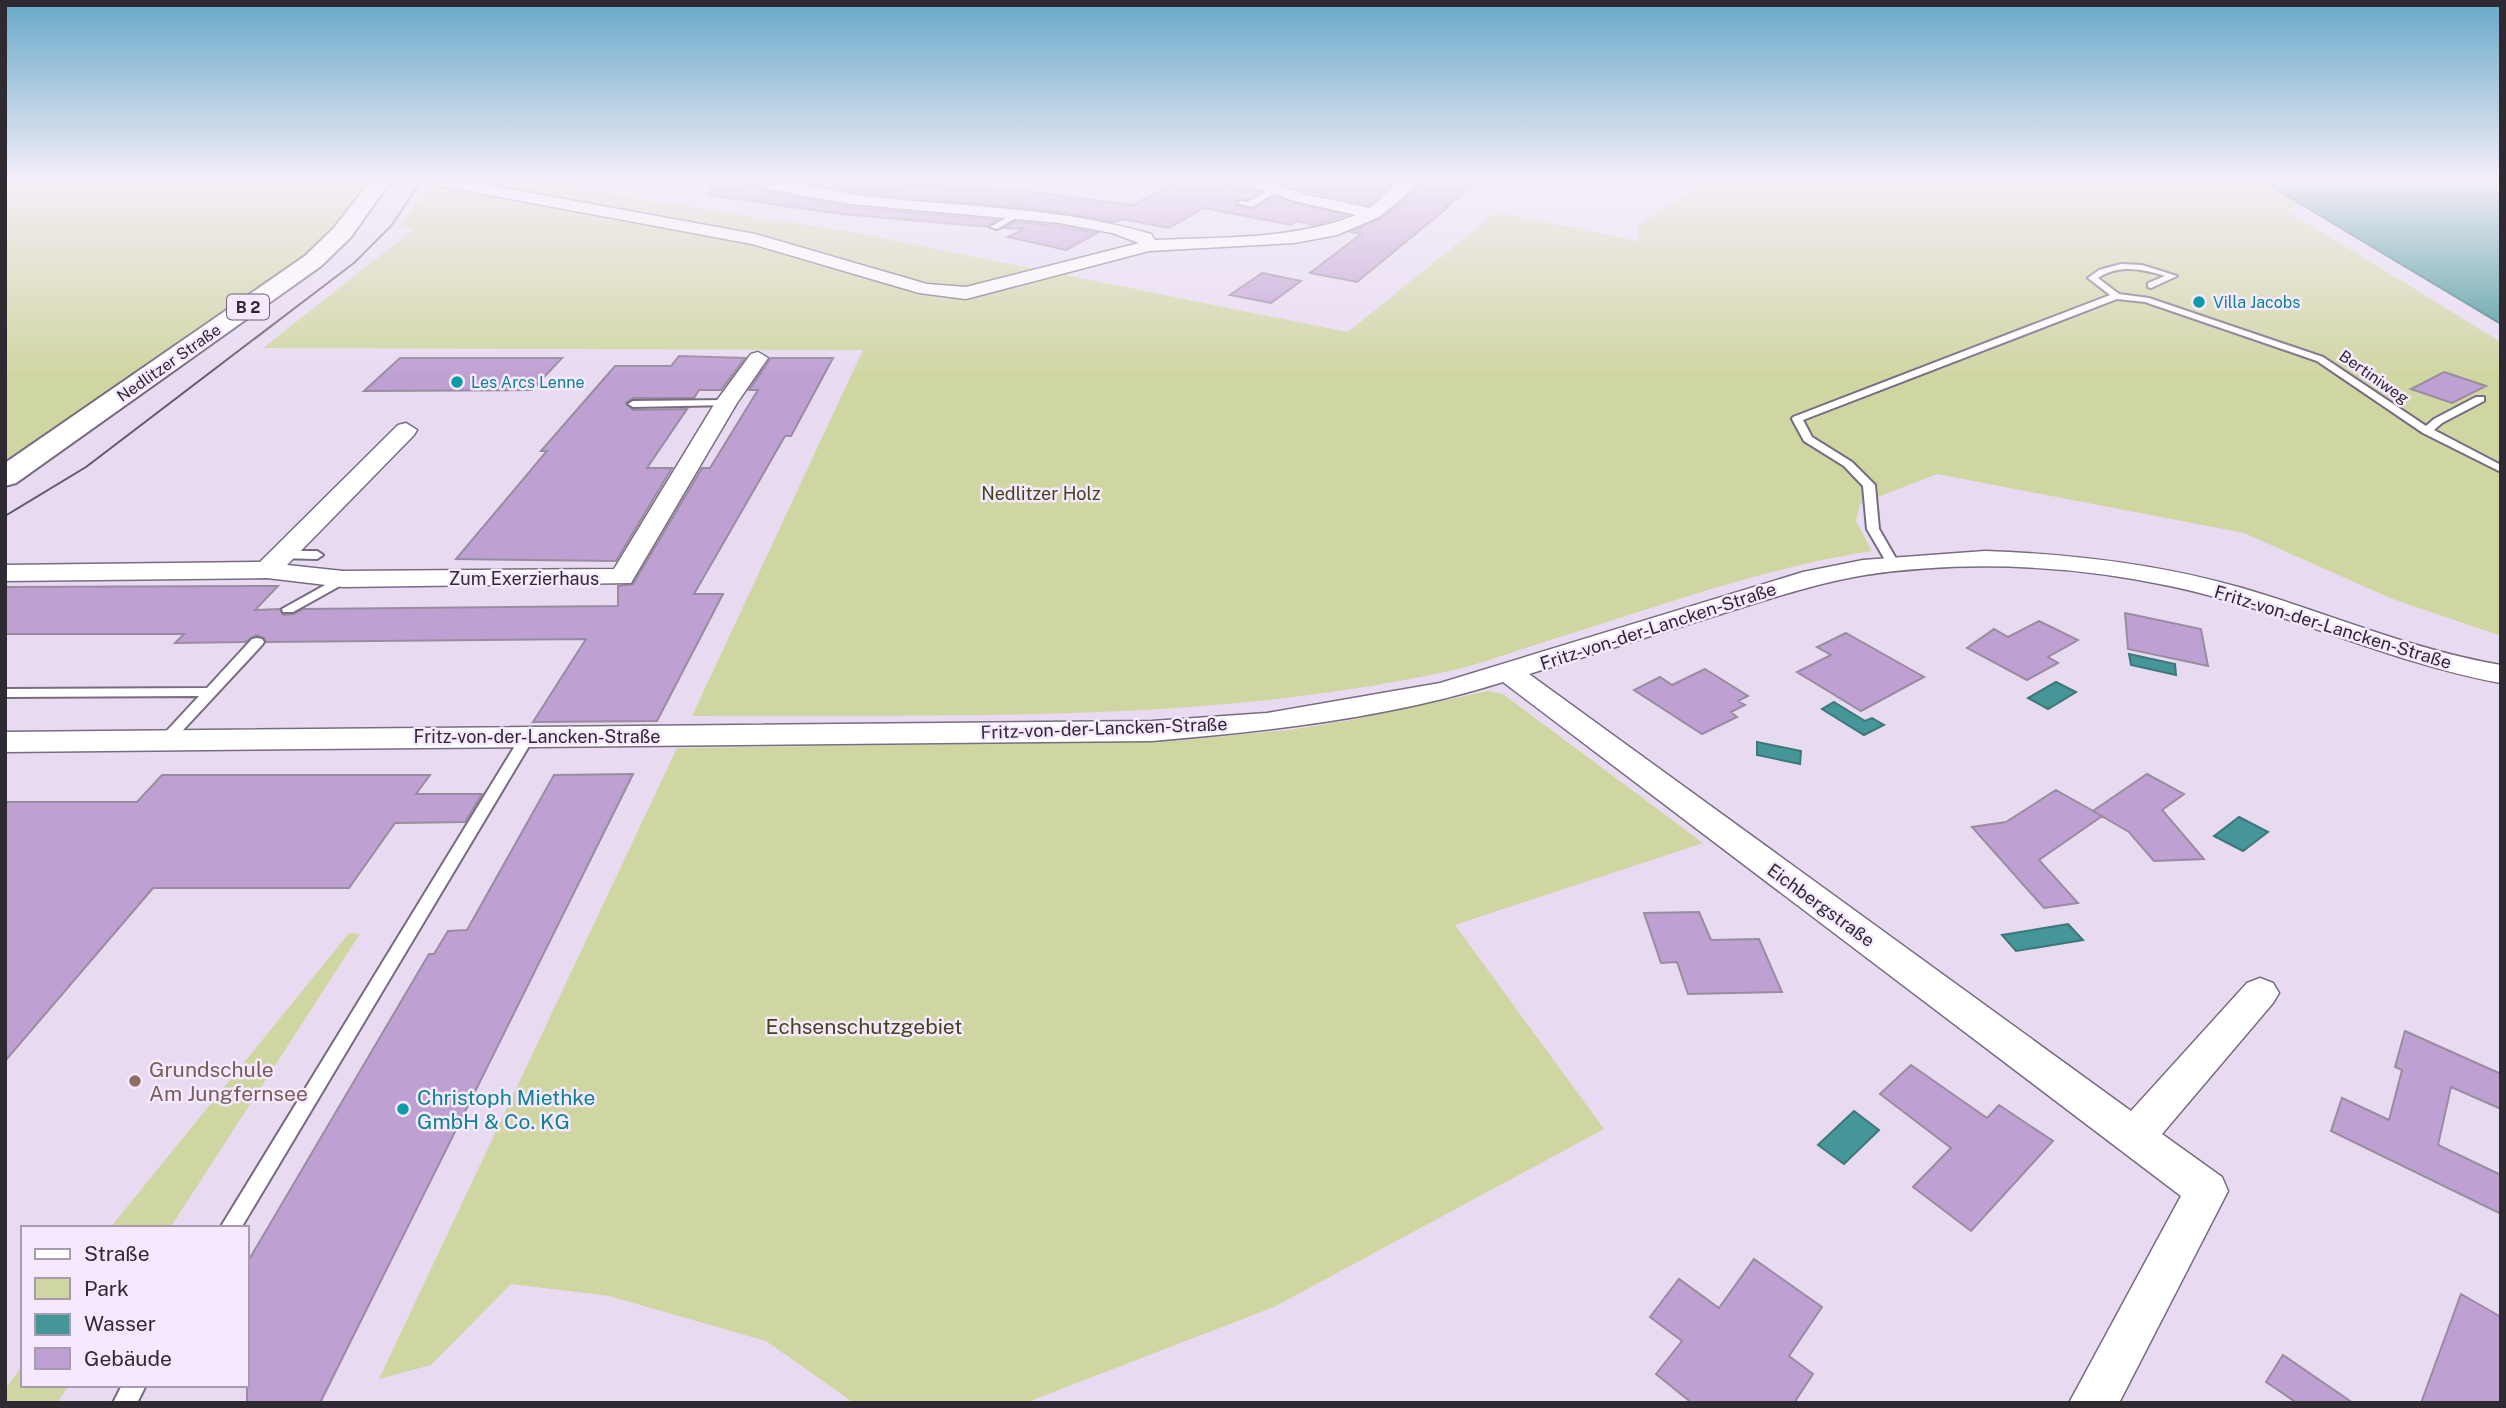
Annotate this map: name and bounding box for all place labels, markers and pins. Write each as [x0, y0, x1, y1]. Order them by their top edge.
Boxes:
place label: Villa Jacobs [2213, 293, 2300, 312]
marker: Villa Jacobs [2191, 294, 2207, 310]
place label: Les Arcs Lenne [471, 373, 584, 392]
marker: Les Arcs Lenne [449, 374, 465, 390]
place label: Grundschule Am Jungfernsee [149, 1057, 308, 1106]
marker: Grundschule Am Jungfernsee [127, 1073, 143, 1089]
place label: Christoph Miethke GmbH & Co. KG [417, 1085, 596, 1134]
marker: Christoph Miethke GmbH & Co. KG [395, 1101, 411, 1117]

